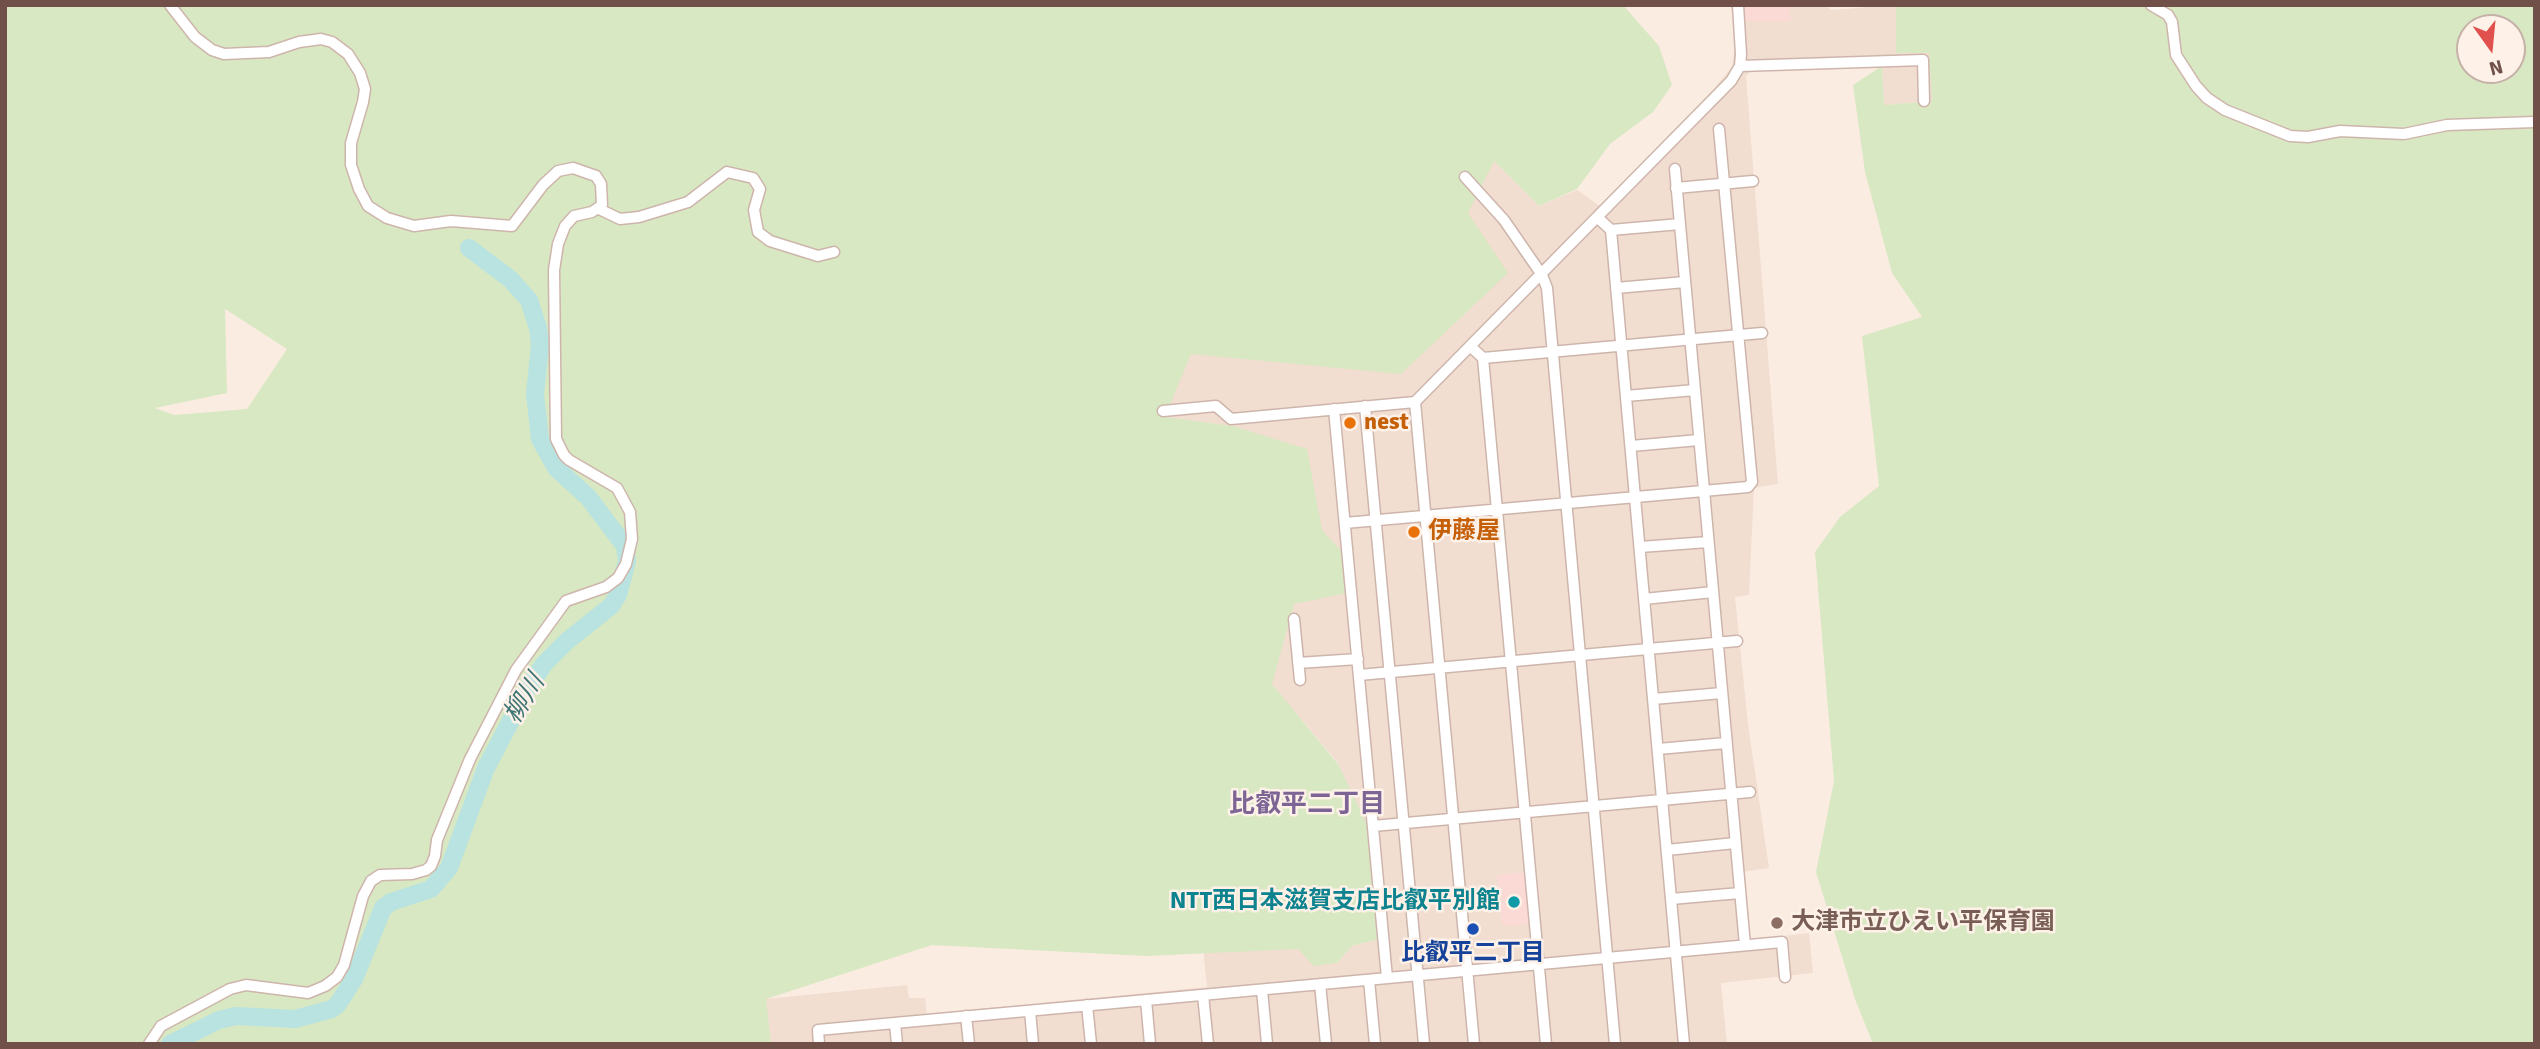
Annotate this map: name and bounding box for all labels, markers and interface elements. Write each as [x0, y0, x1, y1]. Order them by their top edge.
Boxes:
north arrow [2456, 14, 2526, 84]
text: N [2486, 54, 2505, 81]
place label: nest [1364, 409, 1409, 437]
marker: nest [1342, 415, 1358, 431]
place label: 伊藤屋 [1428, 518, 1500, 546]
marker: 伊藤屋 [1406, 524, 1422, 540]
water label: 柳川 [498, 669, 552, 729]
district label: 比叡平二丁目 [1229, 789, 1385, 821]
place label: NTT西日本滋賀支店比叡平別館 [1170, 888, 1500, 916]
marker: NTT西日本滋賀支店比叡平別館 [1506, 894, 1522, 910]
place label: 大津市立ひえい平保育園 [1791, 909, 2055, 937]
marker: 大津市立ひえい平保育園 [1769, 915, 1785, 931]
marker: 比叡平二丁目 [1465, 921, 1481, 937]
place label: 比叡平二丁目 [1401, 940, 1545, 968]

